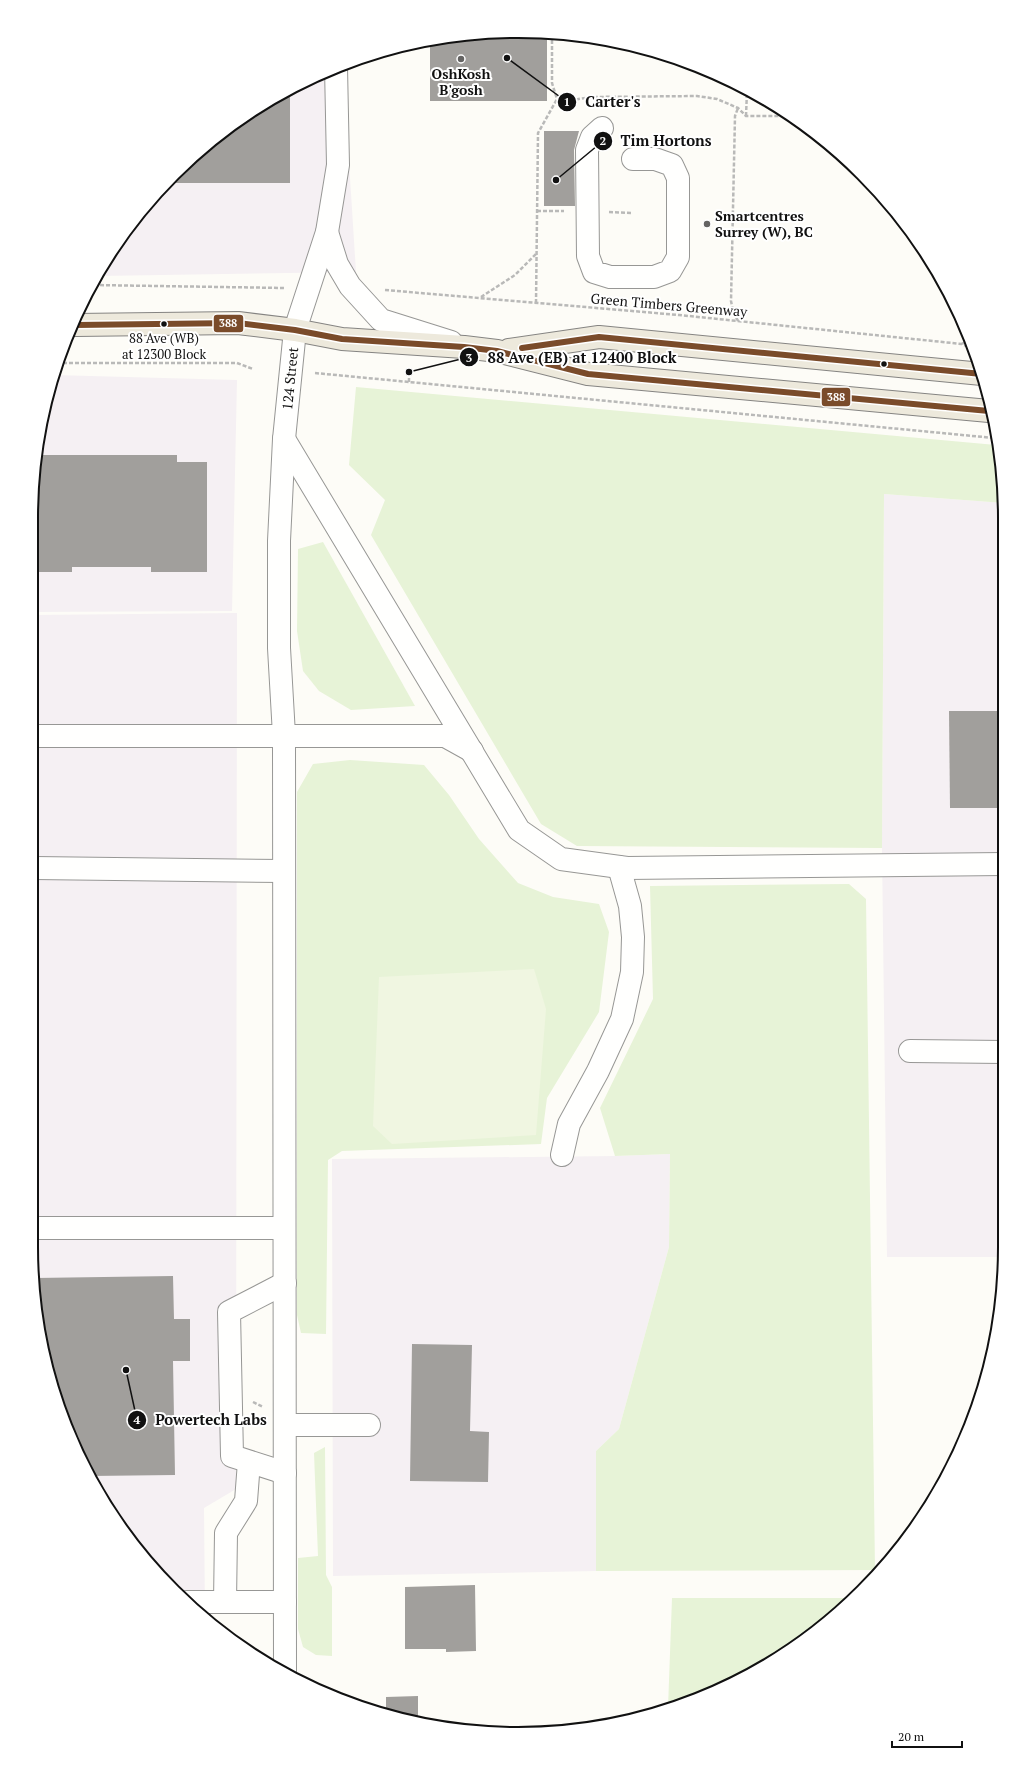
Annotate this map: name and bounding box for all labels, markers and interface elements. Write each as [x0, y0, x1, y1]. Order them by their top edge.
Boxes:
marker: OshKosh B'gosh [456, 54, 466, 64]
place label: OshKosh B'gosh [432, 64, 490, 99]
callout: Carter's [557, 88, 649, 115]
text: Carter's [585, 91, 641, 111]
text: 1 [564, 94, 570, 109]
callout: Tim Hortons [593, 127, 720, 154]
text: Tim Hortons [620, 130, 712, 150]
text: 2 [600, 133, 607, 148]
place label: Smartcentres Surrey (W), BC [715, 206, 813, 241]
marker: Smartcentres Surrey (W), BC [702, 219, 712, 229]
street label: Green Timbers Greenway [590, 288, 749, 321]
line badge: 388 [213, 314, 244, 333]
text: 388 [219, 316, 237, 330]
marker: 88 Ave (WB) at 12300 Block [159, 319, 169, 329]
place label: 88 Ave (WB) at 12300 Block [122, 329, 206, 363]
callout: 88 Ave (EB) at 12400 Block [459, 344, 685, 371]
street label: 124 Street [277, 345, 302, 411]
text: 88 Ave (EB) at 12400 Block [487, 347, 677, 367]
text: 3 [466, 350, 473, 365]
unlabelled marker [879, 359, 889, 369]
line badge: 388 [821, 387, 851, 407]
text: 388 [827, 390, 845, 404]
callout: Powertech Labs [127, 1406, 275, 1433]
text: Powertech Labs [155, 1409, 267, 1429]
text: 4 [134, 1412, 141, 1427]
scale bar [892, 1723, 962, 1749]
text: 20 m [898, 1729, 925, 1744]

